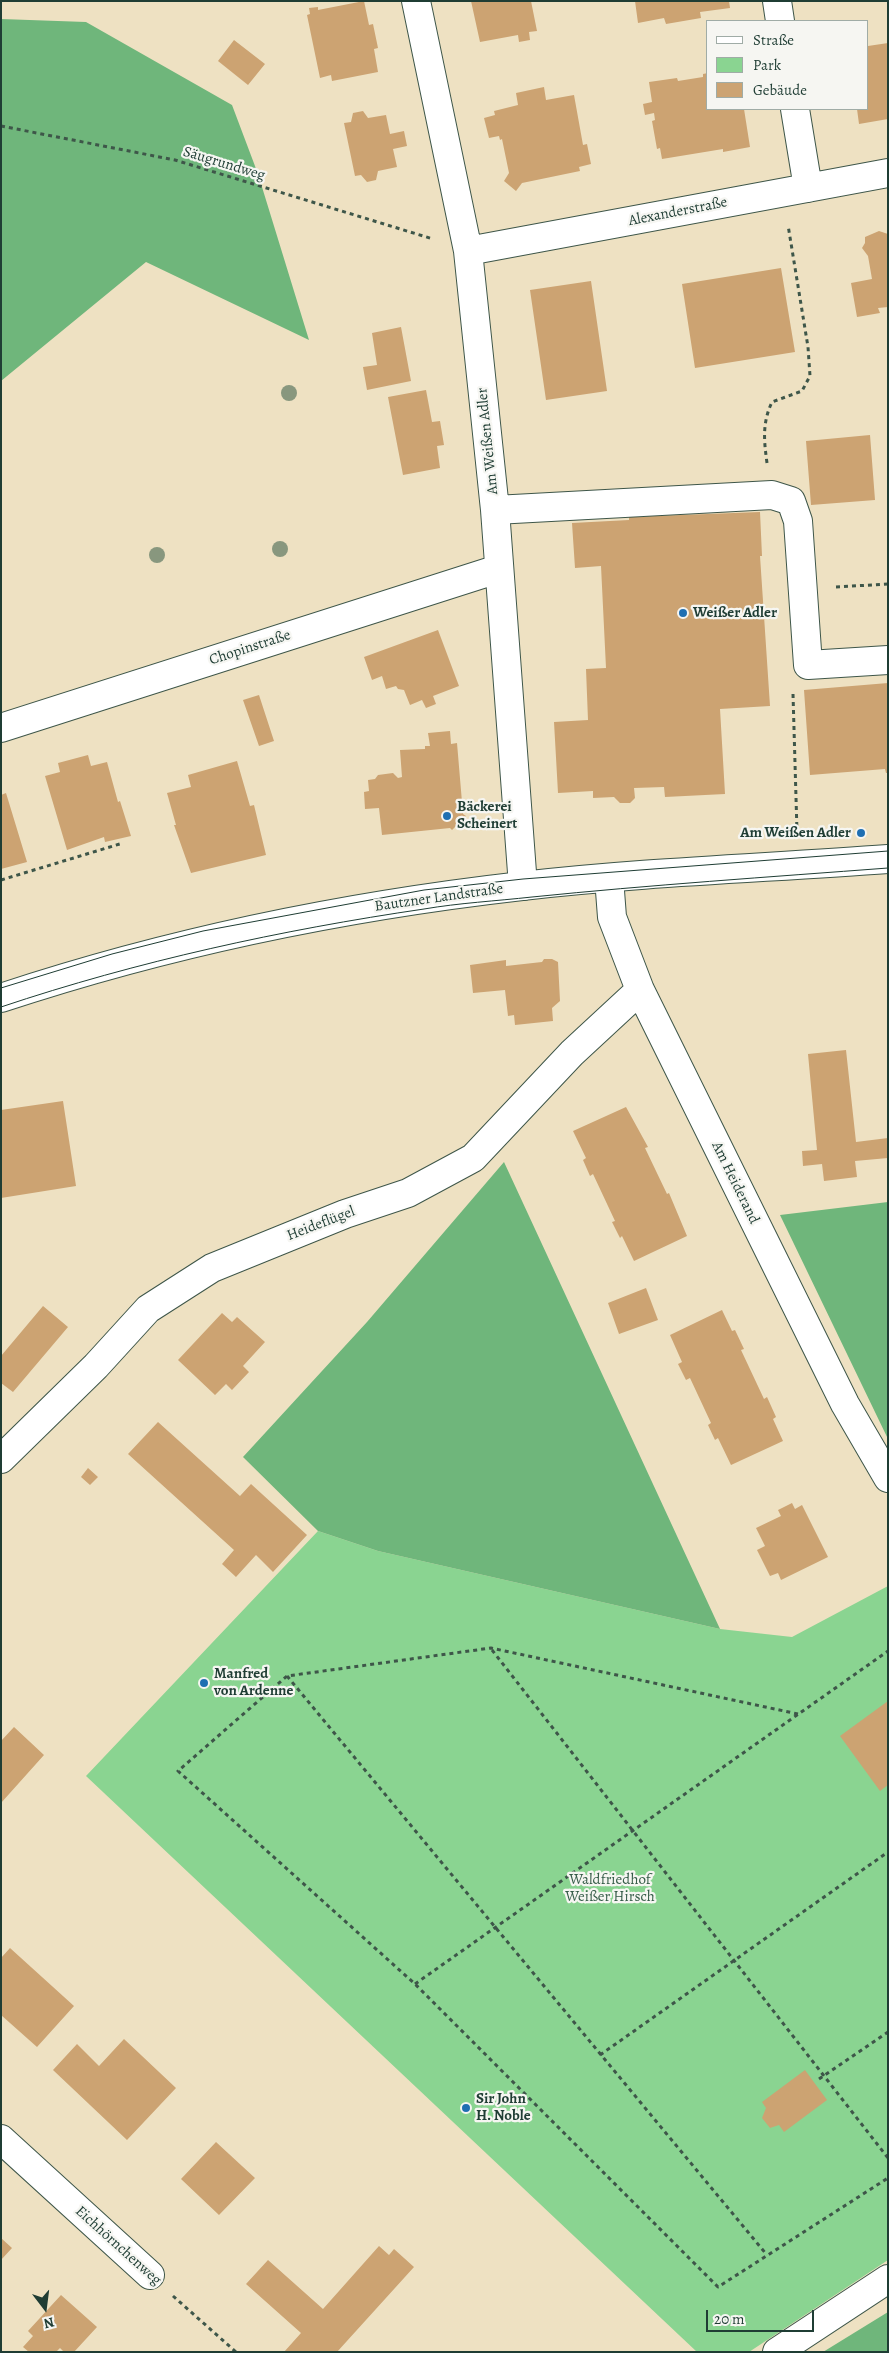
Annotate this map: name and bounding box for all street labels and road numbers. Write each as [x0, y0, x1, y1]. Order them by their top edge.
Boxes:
street label: Säugrundweg [181, 143, 267, 185]
street label: Alexanderstraße [627, 194, 729, 230]
street label: Am Weißen Adler [473, 387, 503, 495]
street label: Chopinstraße [207, 626, 293, 670]
street label: Bautzner Landstraße [374, 880, 504, 916]
street label: Am Heiderand [707, 1139, 763, 1227]
street label: Heideflügel [284, 1203, 358, 1245]
street label: Eichhörnchenweg [71, 2203, 165, 2289]

